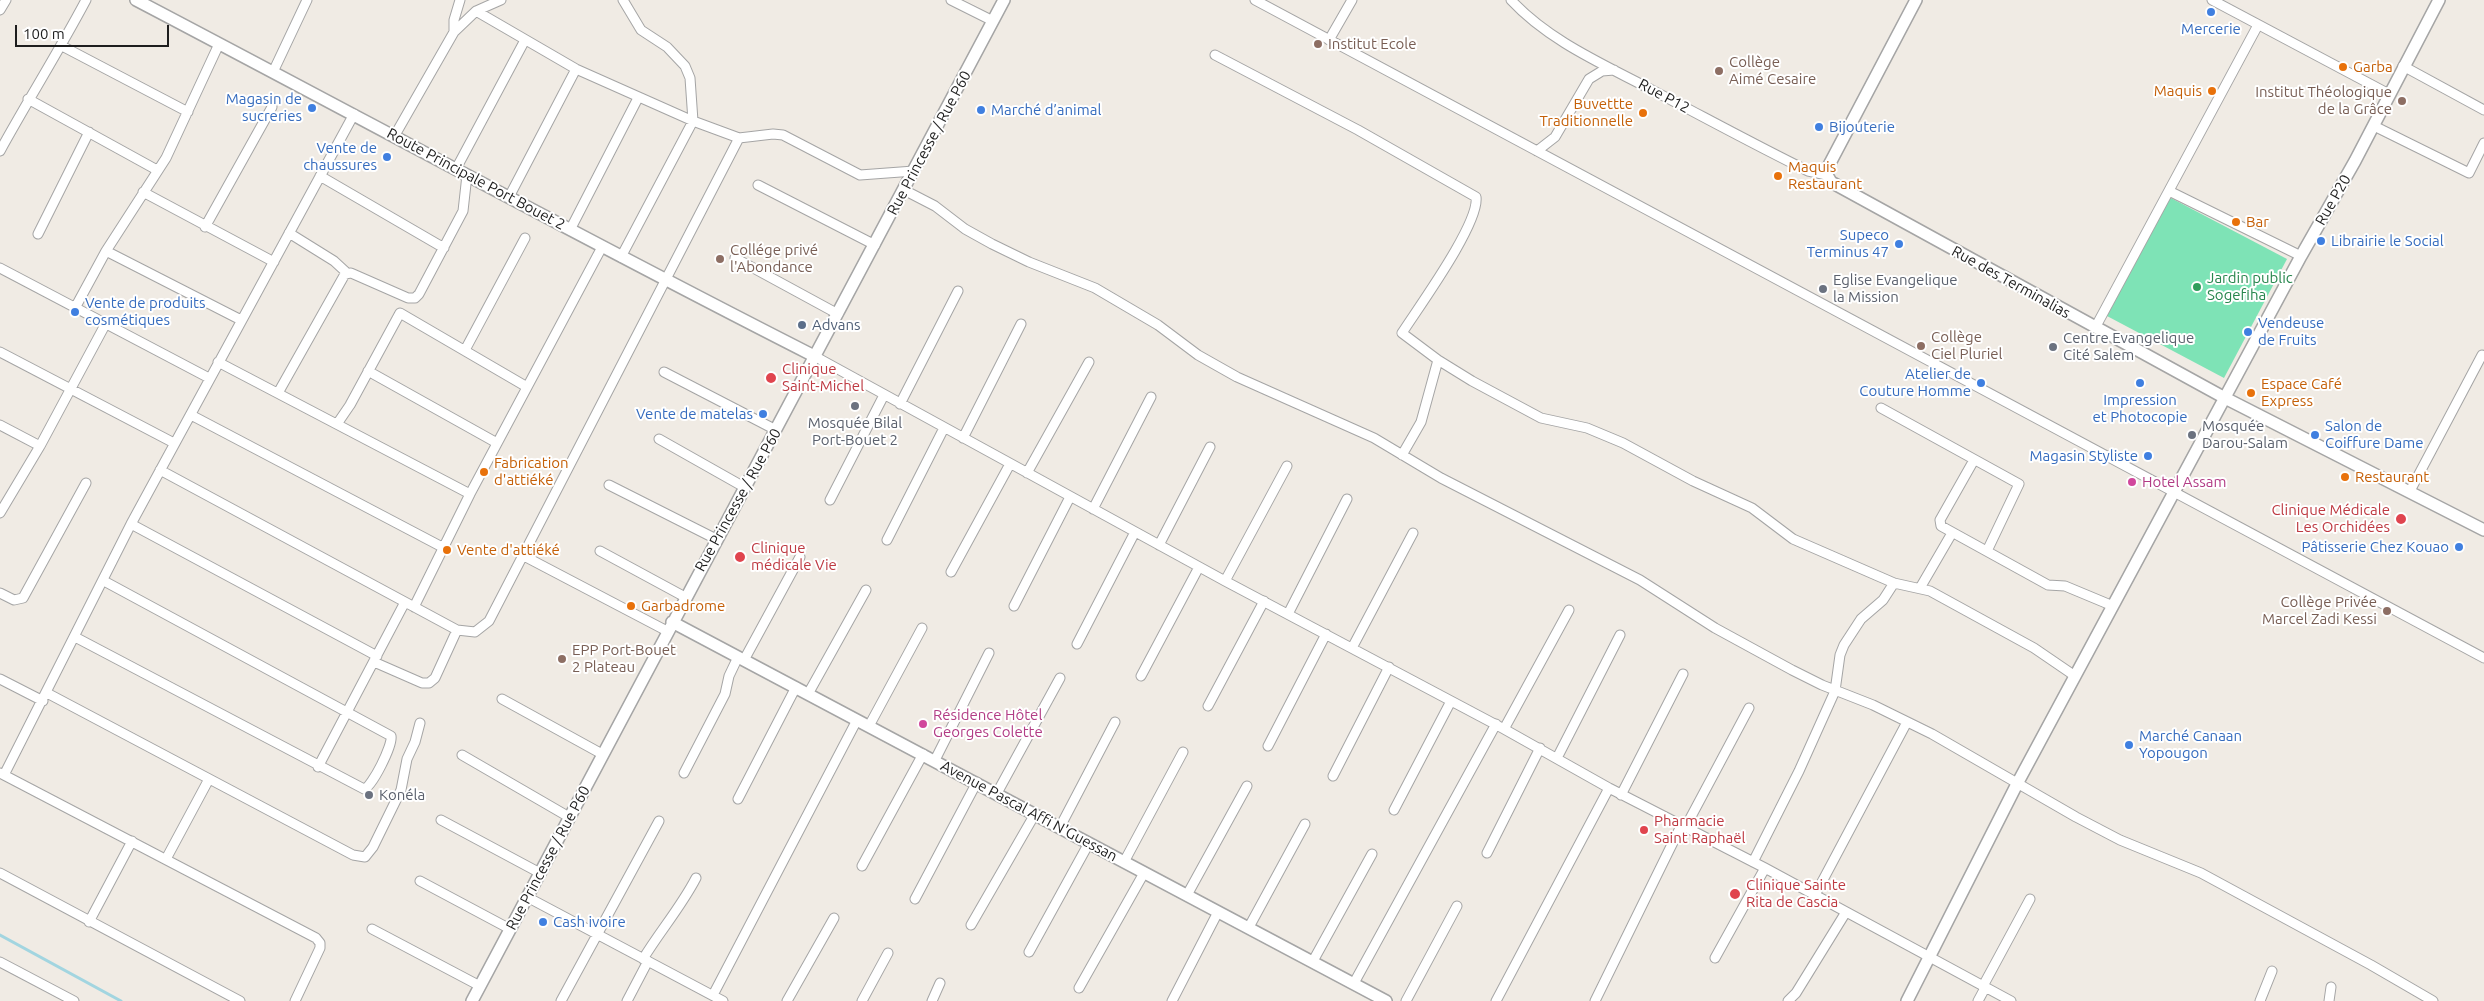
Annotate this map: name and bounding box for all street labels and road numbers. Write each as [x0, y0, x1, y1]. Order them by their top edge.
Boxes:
street label: Rue Princesse / Rue P60 [883, 68, 975, 218]
street label: Rue P12 [1635, 75, 1693, 117]
street label: Route Principale Port Bouet 2 [384, 124, 568, 234]
street label: Rue P20 [2311, 171, 2355, 229]
street label: Rue des Terminalias [1949, 242, 2073, 322]
street label: Rue Princesse / Rue P60 [691, 425, 785, 575]
street label: Avenue Pascal Affi N'Guessan [938, 757, 1120, 865]
street label: Rue Princesse / Rue P60 [502, 783, 594, 933]

